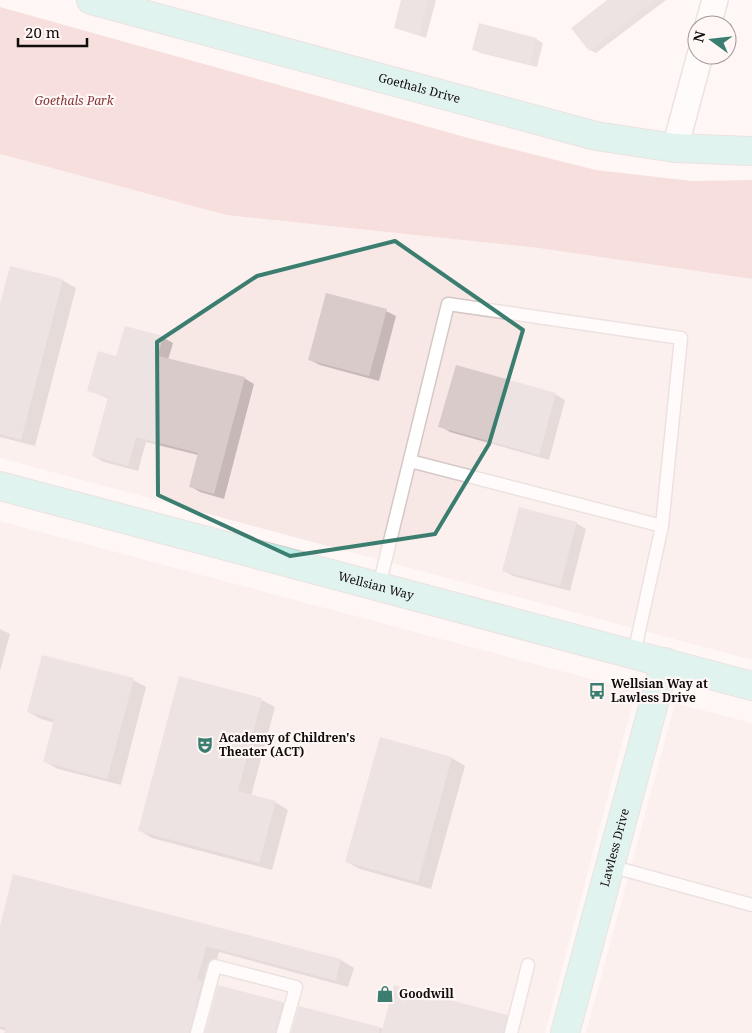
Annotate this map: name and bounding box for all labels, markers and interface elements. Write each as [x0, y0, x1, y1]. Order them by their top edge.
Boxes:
scale bar [18, 15, 86, 47]
north arrow [687, 15, 737, 65]
text: 20 m [25, 22, 60, 42]
text: N [688, 29, 710, 44]
street label: Goethals Drive [376, 69, 462, 107]
park label: Goethals Park [34, 92, 115, 109]
street label: Wellsian Way [336, 567, 416, 604]
place label: Wellsian Way at Lawless Drive [611, 675, 708, 706]
bus stop icon: Wellsian Way at Lawless Drive [587, 681, 607, 701]
place label: Academy of Children's Theater (ACT) [219, 729, 355, 760]
theatre icon: Academy of Children's Theater (ACT) [195, 735, 215, 755]
street label: Lawless Drive [596, 806, 633, 888]
shop icon: Goodwill [375, 984, 395, 1004]
place label: Goodwill [399, 985, 454, 1002]

